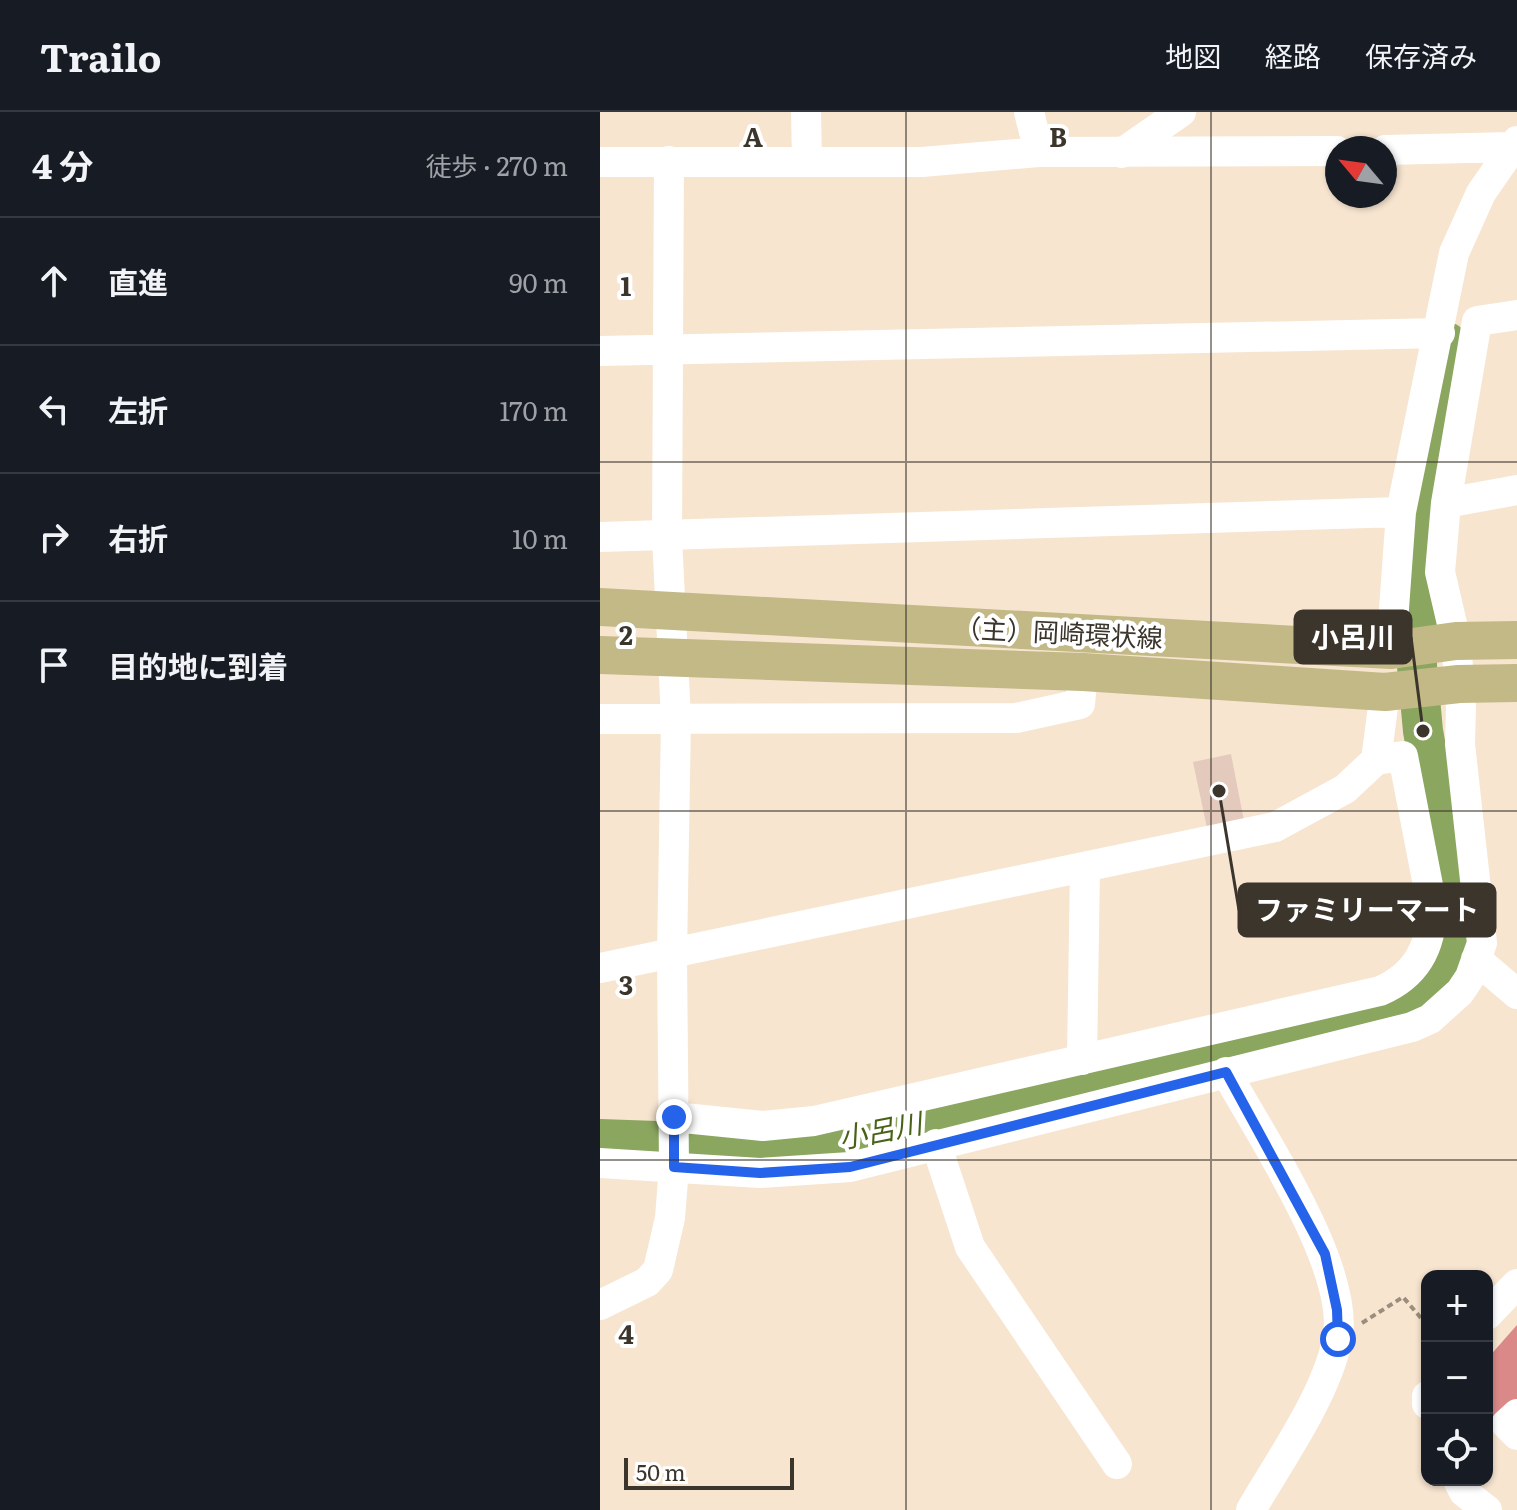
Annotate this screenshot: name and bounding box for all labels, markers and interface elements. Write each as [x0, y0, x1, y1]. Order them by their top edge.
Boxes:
text: Trailo [40, 27, 161, 84]
text: 地図 [1165, 34, 1221, 76]
text: 経路 [1265, 34, 1321, 76]
text: 保存済み [1365, 34, 1477, 76]
text: A [743, 116, 763, 155]
text: B [1049, 116, 1067, 155]
north arrow [1325, 136, 1397, 208]
text: 4 分 [32, 139, 93, 189]
text: 徒歩 · 270 m [425, 145, 568, 184]
icon: ahead [32, 259, 76, 303]
text: 直進 [108, 259, 168, 303]
text: 90 m [509, 262, 568, 301]
text: 1 [621, 265, 632, 304]
icon: left [32, 387, 76, 431]
text: 左折 [108, 387, 168, 431]
text: 170 m [500, 390, 568, 429]
icon: right [32, 515, 76, 559]
text: 右折 [108, 515, 168, 559]
text: 10 m [512, 518, 568, 557]
street label: （主）岡崎環状線 [954, 606, 1164, 656]
callout: 小呂川 [1295, 611, 1411, 663]
text: 2 [619, 614, 633, 653]
text: 小呂川 [1311, 614, 1395, 656]
icon: arrive [32, 643, 76, 687]
text: 目的地に到着 [108, 643, 288, 687]
callout: ファミリーマート [1239, 884, 1495, 936]
text: ファミリーマート [1255, 887, 1479, 929]
text: 3 [619, 964, 633, 1003]
route end [656, 1099, 692, 1135]
water label: 小呂川 [835, 1100, 928, 1158]
map controls [1421, 1270, 1493, 1486]
button: + [1421, 1270, 1493, 1342]
text: 4 [618, 1313, 634, 1352]
route start [1320, 1321, 1356, 1357]
button: − [1421, 1342, 1493, 1414]
button: locate [1421, 1414, 1493, 1486]
scale bar [624, 1454, 794, 1490]
text: 50 m [636, 1455, 686, 1488]

